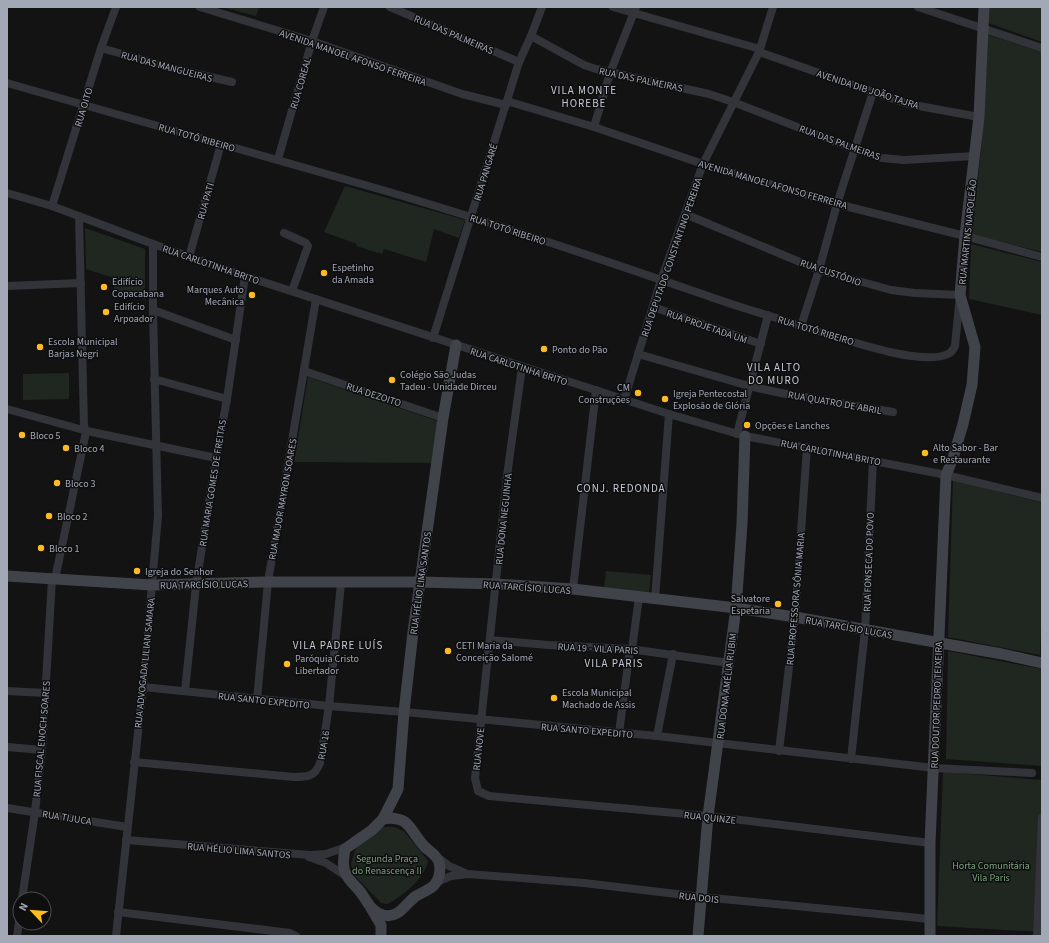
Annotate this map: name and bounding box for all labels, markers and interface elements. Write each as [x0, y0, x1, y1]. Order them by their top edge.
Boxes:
street label: RUA DAS PALMEIRAS [412, 12, 496, 58]
street label: AVENIDA MANOEL AFONSO FERREIRA [278, 26, 428, 90]
street label: RUA DAS MANGUEIRAS [119, 48, 214, 86]
street label: RUA COREAL [287, 56, 315, 111]
street label: RUA DAS PALMEIRAS [598, 64, 684, 96]
street label: AVENIDA DIB JOÃO TAJRA [815, 67, 921, 113]
district label: VILA MONTE HOREBE [551, 83, 617, 111]
street label: RUA OITO [71, 86, 97, 129]
street label: RUA TOTÓ RIBEIRO [157, 120, 237, 156]
street label: RUA DAS PALMEIRAS [797, 122, 882, 164]
street label: RUA PANGARÉ [471, 142, 501, 203]
street label: AVENIDA MANOEL AFONSO FERREIRA [697, 157, 849, 213]
street label: RUA DEPUTADO CONSTANTINO PEREIRA [638, 175, 706, 339]
street label: RUA MARTINS NAPOLEÃO [956, 178, 981, 285]
street label: RUA PATI [194, 181, 218, 221]
street label: RUA TOTÓ RIBEIRO [468, 211, 548, 249]
street label: RUA CARLOTINHA BRITO [160, 242, 261, 288]
street label: RUA CUSTÓDIO [798, 256, 863, 290]
place label: Espetinho da Amada [332, 261, 374, 287]
marker: Espetinho da Amada [319, 268, 329, 278]
place label: Edifício Copacabana [112, 275, 164, 301]
marker: Edifício Copacabana [99, 282, 109, 292]
place label: Marques Auto Mecânica [187, 283, 244, 309]
marker: Marques Auto Mecânica [247, 290, 257, 300]
place label: Edifício Arpoador [114, 300, 154, 326]
marker: Edifício Arpoador [101, 307, 111, 317]
street label: RUA PROJETADA UM [664, 307, 749, 347]
street label: RUA TOTÓ RIBEIRO [776, 313, 856, 349]
place label: Escola Municipal Barjas Negri [48, 335, 118, 361]
marker: Escola Municipal Barjas Negri [35, 342, 45, 352]
place label: Ponto do Pão [552, 343, 608, 357]
marker: Ponto do Pão [539, 344, 549, 354]
street label: RUA CARLOTINHA BRITO [468, 345, 570, 389]
district label: VILA ALTO DO MURO [747, 360, 801, 388]
place label: Colégio São Judas Tadeu - Unidade Dirceu [400, 368, 497, 394]
marker: Colégio São Judas Tadeu - Unidade Dirceu [387, 375, 397, 385]
street label: RUA DEZOITO [344, 379, 403, 411]
place label: CM Construções [578, 381, 630, 407]
place label: Igreja Pentecostal Explosão de Glória [673, 387, 750, 413]
marker: CM Construções [633, 388, 643, 398]
street label: RUA QUATRO DE ABRIL [787, 388, 883, 418]
marker: Igreja Pentecostal Explosão de Glória [660, 394, 670, 404]
street label: RUA MARIA GOMES DE FREITAS [196, 419, 230, 548]
place label: Opções e Lanches [755, 419, 830, 433]
marker: Opções e Lanches [742, 420, 752, 430]
place label: Bloco 5 [30, 429, 61, 443]
marker: Bloco 5 [17, 430, 27, 440]
street label: RUA CARLOTINHA BRITO [780, 436, 882, 470]
street label: RUA MAJOR MAYRON SOARES [265, 437, 301, 561]
place label: Alto Sabor - Bar e Restaurante [933, 441, 998, 467]
place label: Bloco 4 [74, 442, 105, 456]
marker: Bloco 4 [61, 443, 71, 453]
marker: Alto Sabor - Bar e Restaurante [920, 448, 930, 458]
street label: RUA DONA NEGUINHA [492, 472, 516, 565]
place label: Bloco 3 [65, 477, 96, 491]
marker: Bloco 3 [52, 478, 62, 488]
district label: CONJ. REDONDA [576, 481, 666, 496]
place label: Bloco 2 [57, 510, 88, 524]
marker: Bloco 2 [44, 511, 54, 521]
street label: RUA FONSECA DO POVO [860, 512, 878, 612]
street label: RUA HÉLIO LIMA SANTOS [407, 531, 435, 636]
street label: RUA PROFESSORA SÔNIA MARIA [783, 532, 809, 666]
place label: Bloco 1 [49, 542, 80, 556]
marker: Bloco 1 [36, 543, 46, 553]
place label: Igreja do Senhor [145, 565, 214, 579]
marker: Igreja do Senhor [132, 566, 142, 576]
street label: RUA TARCÍSIO LUCAS [160, 577, 248, 593]
street label: RUA TARCÍSIO LUCAS [483, 578, 571, 598]
place label: Salvatore Espetaria [731, 592, 770, 618]
street label: RUA ADVOGADA LILIAN SAMARA [131, 597, 159, 729]
marker: Salvatore Espetaria [773, 599, 783, 609]
street label: RUA TARCÍSIO LUCAS [804, 613, 893, 643]
street label: RUA DONA AMÉLIA RUBIM [714, 632, 740, 740]
district label: VILA PADRE LUÍS [293, 638, 383, 653]
place label: CETI Maria da Conceição Salomé [456, 639, 533, 665]
street label: RUA 19 - VILA PARIS [557, 640, 639, 658]
street label: RUA DOUTOR PEDRO TEIXEIRA [928, 641, 946, 769]
marker: CETI Maria da Conceição Salomé [443, 646, 453, 656]
place label: Paróquia Cristo Libertador [295, 652, 359, 678]
district label: VILA PARIS [585, 656, 643, 671]
marker: Paróquia Cristo Libertador [282, 659, 292, 669]
street label: RUA FISCAL ENOCH SOARES [30, 680, 54, 798]
place label: Escola Municipal Machado de Assis [562, 686, 636, 712]
street label: RUA SANTO EXPEDITO [217, 689, 311, 713]
marker: Escola Municipal Machado de Assis [549, 693, 559, 703]
street label: RUA SANTO EXPEDITO [540, 720, 634, 742]
street label: RUA NOVE [470, 727, 488, 771]
street label: RUA 16 [315, 729, 333, 761]
street label: RUA TIJUCA [41, 807, 93, 829]
street label: RUA QUINZE [683, 808, 737, 828]
street label: RUA HÉLIO LIMA SANTOS [187, 839, 291, 862]
park label: Segunda Praça do Renascença II [352, 852, 422, 878]
park label: Horta Comunitária Vila Paris [952, 859, 1030, 885]
street label: RUA DOIS [678, 889, 720, 907]
north arrow [12, 891, 52, 931]
text: N [15, 900, 32, 913]

